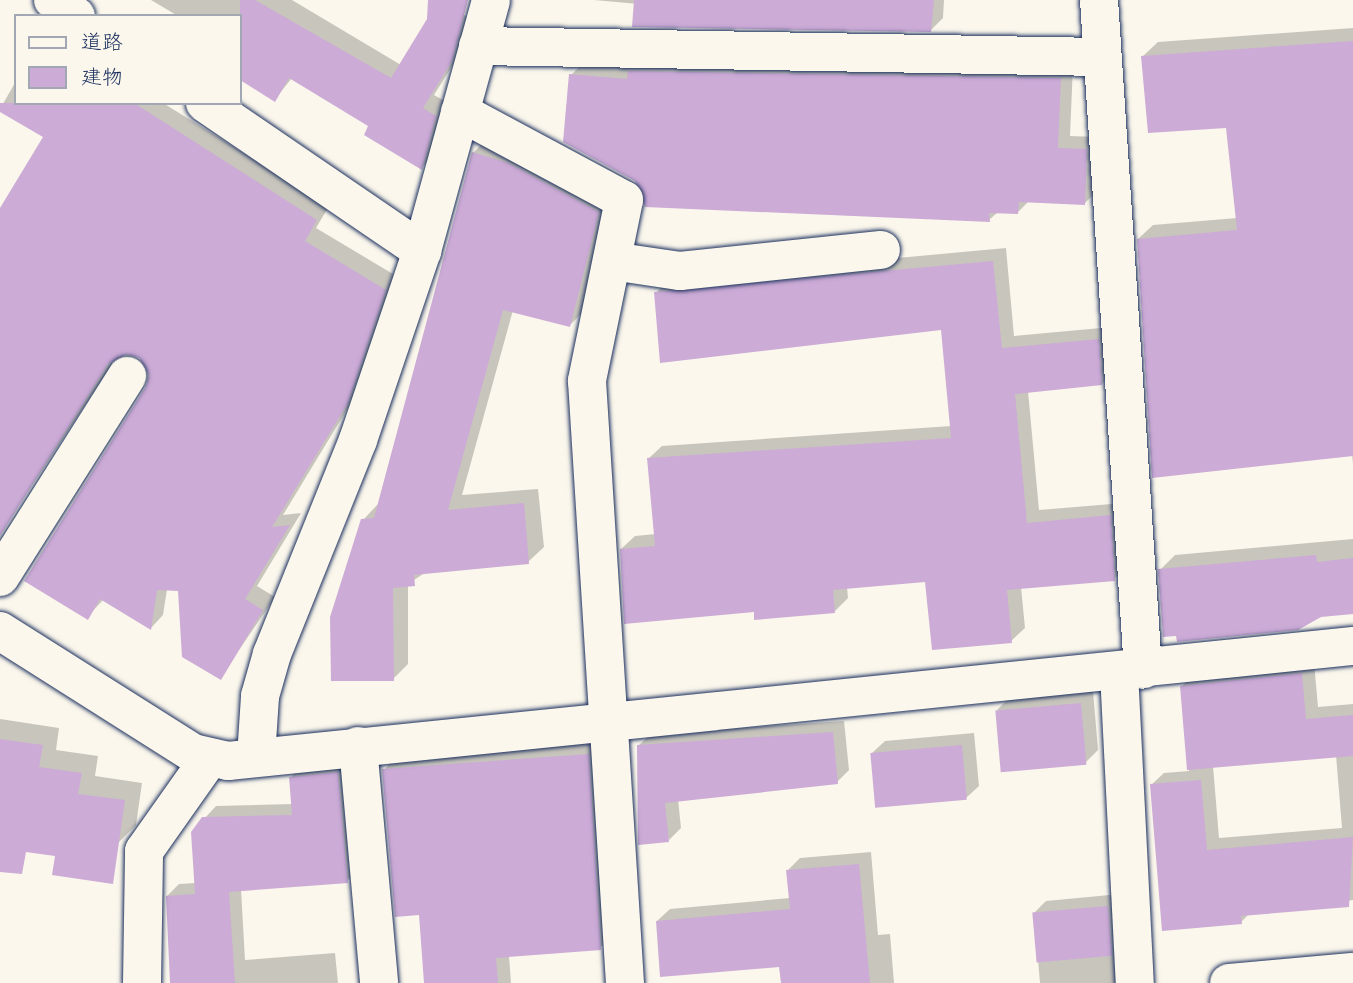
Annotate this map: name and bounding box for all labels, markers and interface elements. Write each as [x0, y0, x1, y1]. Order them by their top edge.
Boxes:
legend [14, 14, 242, 105]
text: 道路 [81, 27, 123, 60]
text: 建物 [81, 62, 123, 95]

